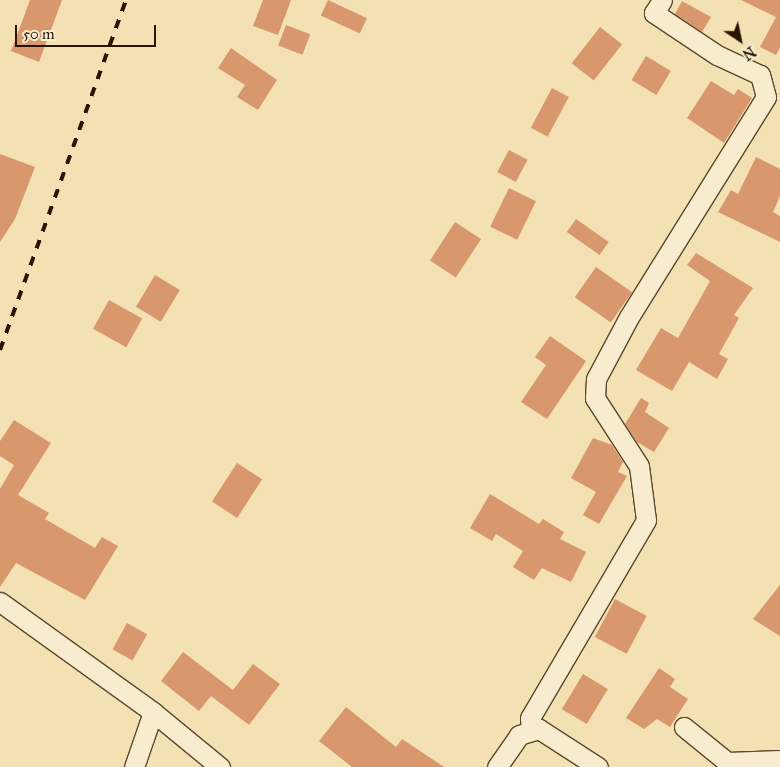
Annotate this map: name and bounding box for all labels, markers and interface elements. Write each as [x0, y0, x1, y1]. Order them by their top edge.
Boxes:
scale bar [18, 15, 159, 47]
north arrow [715, 15, 765, 65]
text: 50 m [23, 25, 55, 43]
text: N [739, 42, 758, 63]

